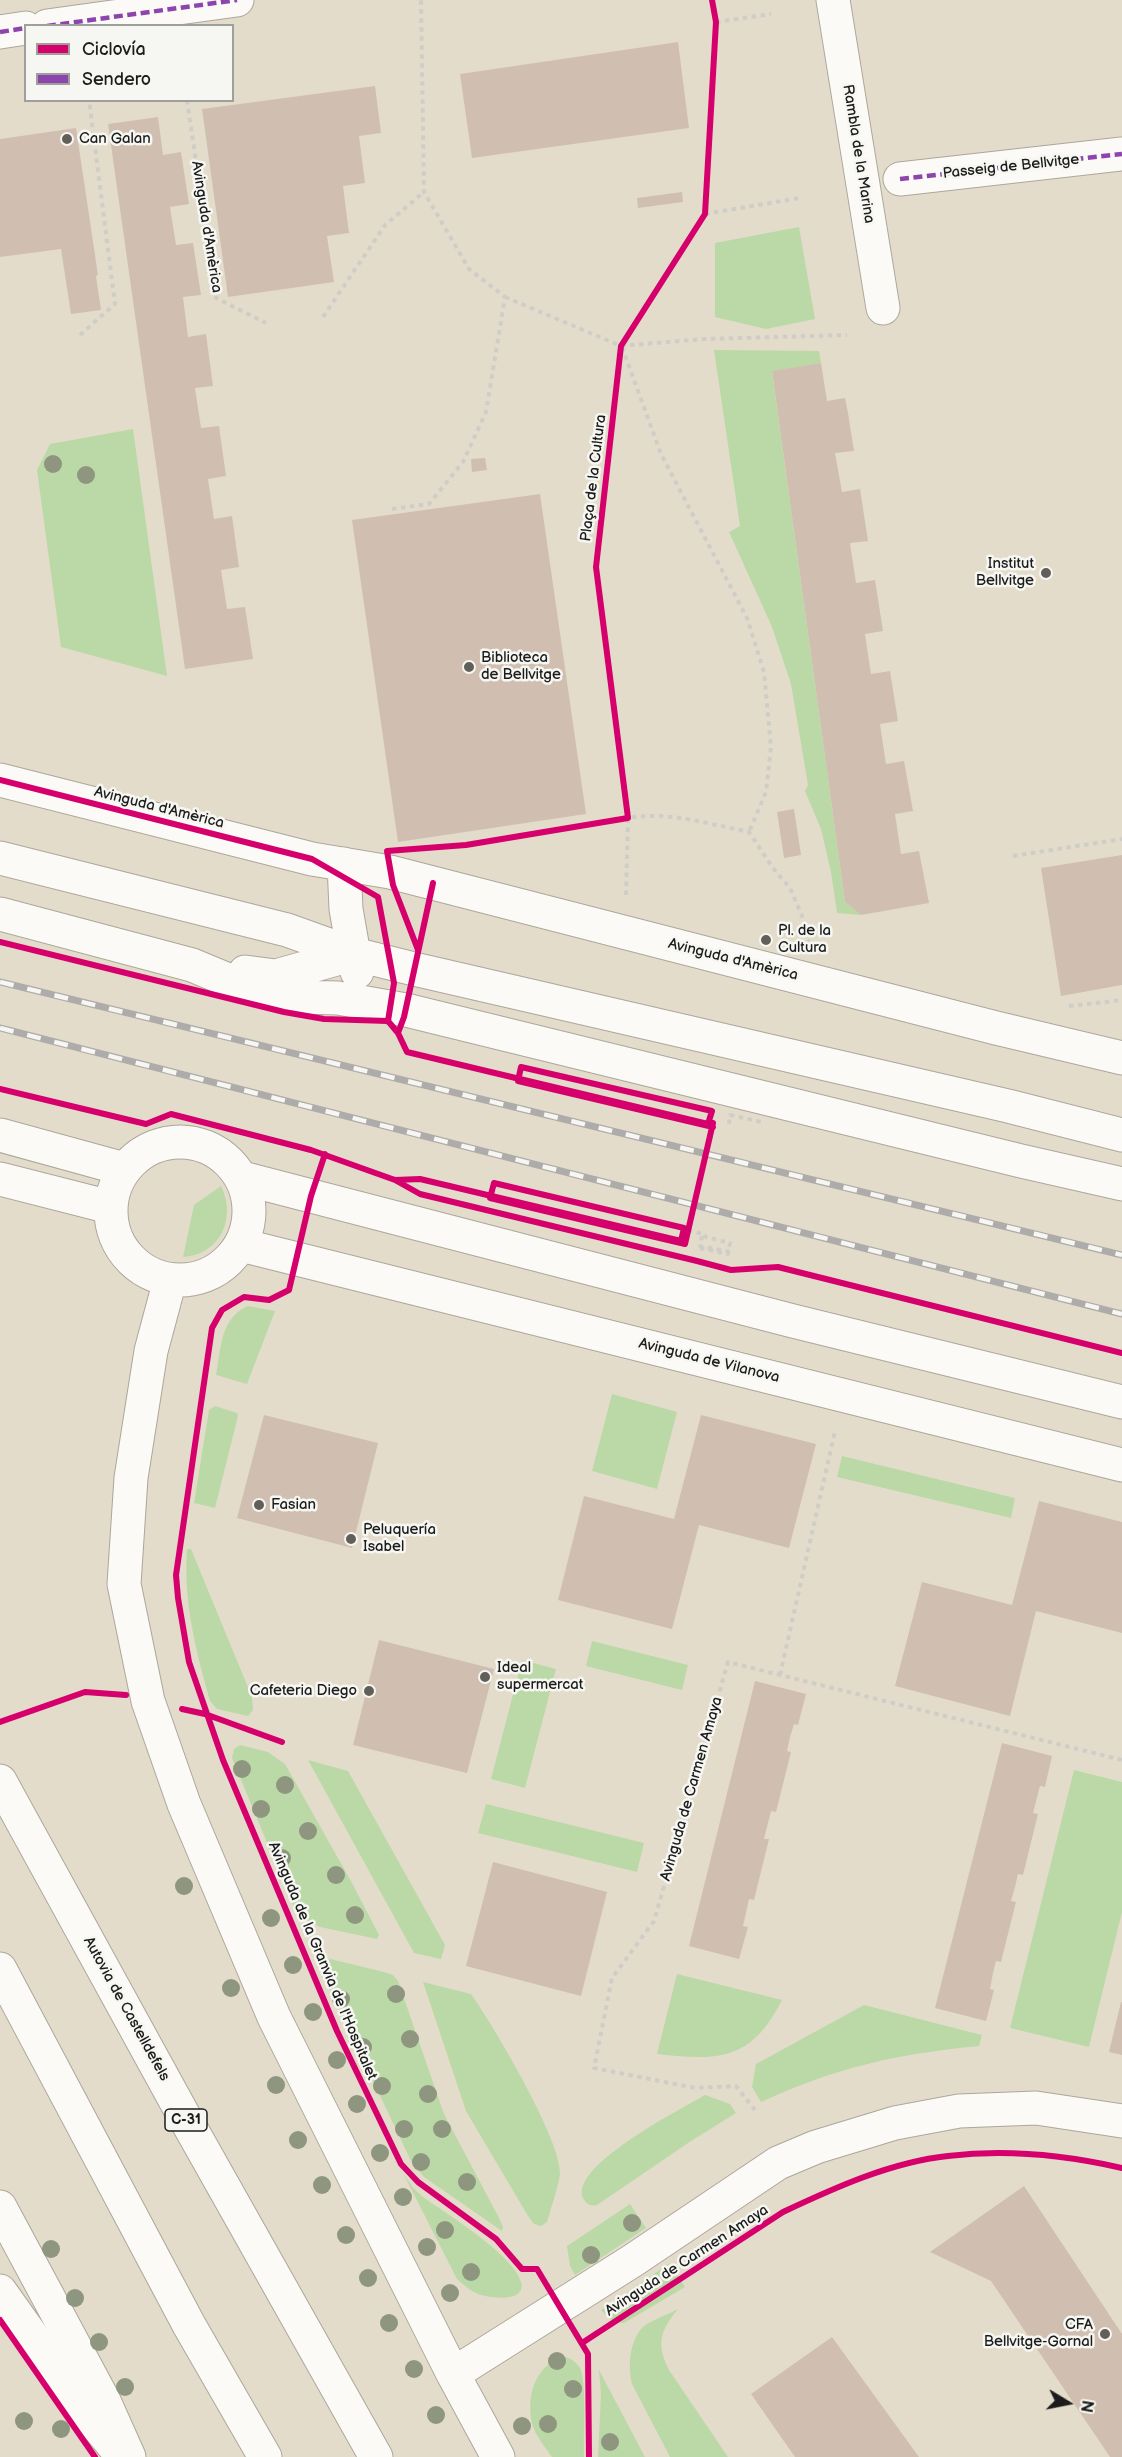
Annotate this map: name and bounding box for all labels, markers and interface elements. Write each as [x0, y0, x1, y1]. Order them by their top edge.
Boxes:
legend [24, 24, 234, 102]
text: Ciclovía [82, 39, 146, 60]
text: Sendero [82, 69, 151, 90]
street label: Rambla de la Marina [838, 83, 878, 225]
place label: Can Galan [79, 130, 151, 148]
marker: Can Galan [60, 132, 74, 146]
street label: Passeig de Bellvitge [942, 151, 1080, 183]
street label: Avinguda d'Amèrica [187, 160, 225, 294]
street label: Plaça de la Cultura [577, 413, 611, 543]
place label: Institut Bellvitge [976, 555, 1034, 590]
marker: Institut Bellvitge [1039, 566, 1053, 580]
place label: Biblioteca de Bellvitge [481, 649, 561, 684]
marker: Biblioteca de Bellvitge [462, 660, 476, 674]
street label: Avinguda d'Amèrica [92, 783, 226, 833]
place label: Pl. de la Cultura [778, 922, 831, 957]
marker: Pl. de la Cultura [759, 933, 773, 947]
street label: Avinguda d'Amèrica [666, 935, 800, 985]
street label: Avinguda de Vilanova [637, 1335, 781, 1387]
place label: Fasian [271, 1496, 316, 1514]
marker: Fasian [252, 1498, 266, 1512]
place label: Peluquería Isabel [363, 1521, 436, 1556]
marker: Peluquería Isabel [344, 1532, 358, 1546]
place label: Ideal supermercat [497, 1659, 583, 1694]
marker: Ideal supermercat [478, 1670, 492, 1684]
place label: Cafeteria Diego [250, 1682, 357, 1700]
marker: Cafeteria Diego [362, 1684, 376, 1698]
street label: Avinguda de Carmen Amaya [657, 1695, 727, 1883]
street label: Avinguda de la Granvia de l'Hospitalet [264, 1839, 380, 2083]
street label: Autovia de Castelldefels [79, 1934, 173, 2084]
road number: C-31 [165, 2109, 207, 2131]
street label: Avinguda de Carmen Amaya [602, 2201, 772, 2321]
place label: CFA Bellvitge-Gornal [984, 2316, 1093, 2351]
marker: CFA Bellvitge-Gornal [1098, 2327, 1112, 2341]
north arrow [1038, 2373, 1098, 2433]
text: N [1076, 2399, 1097, 2414]

